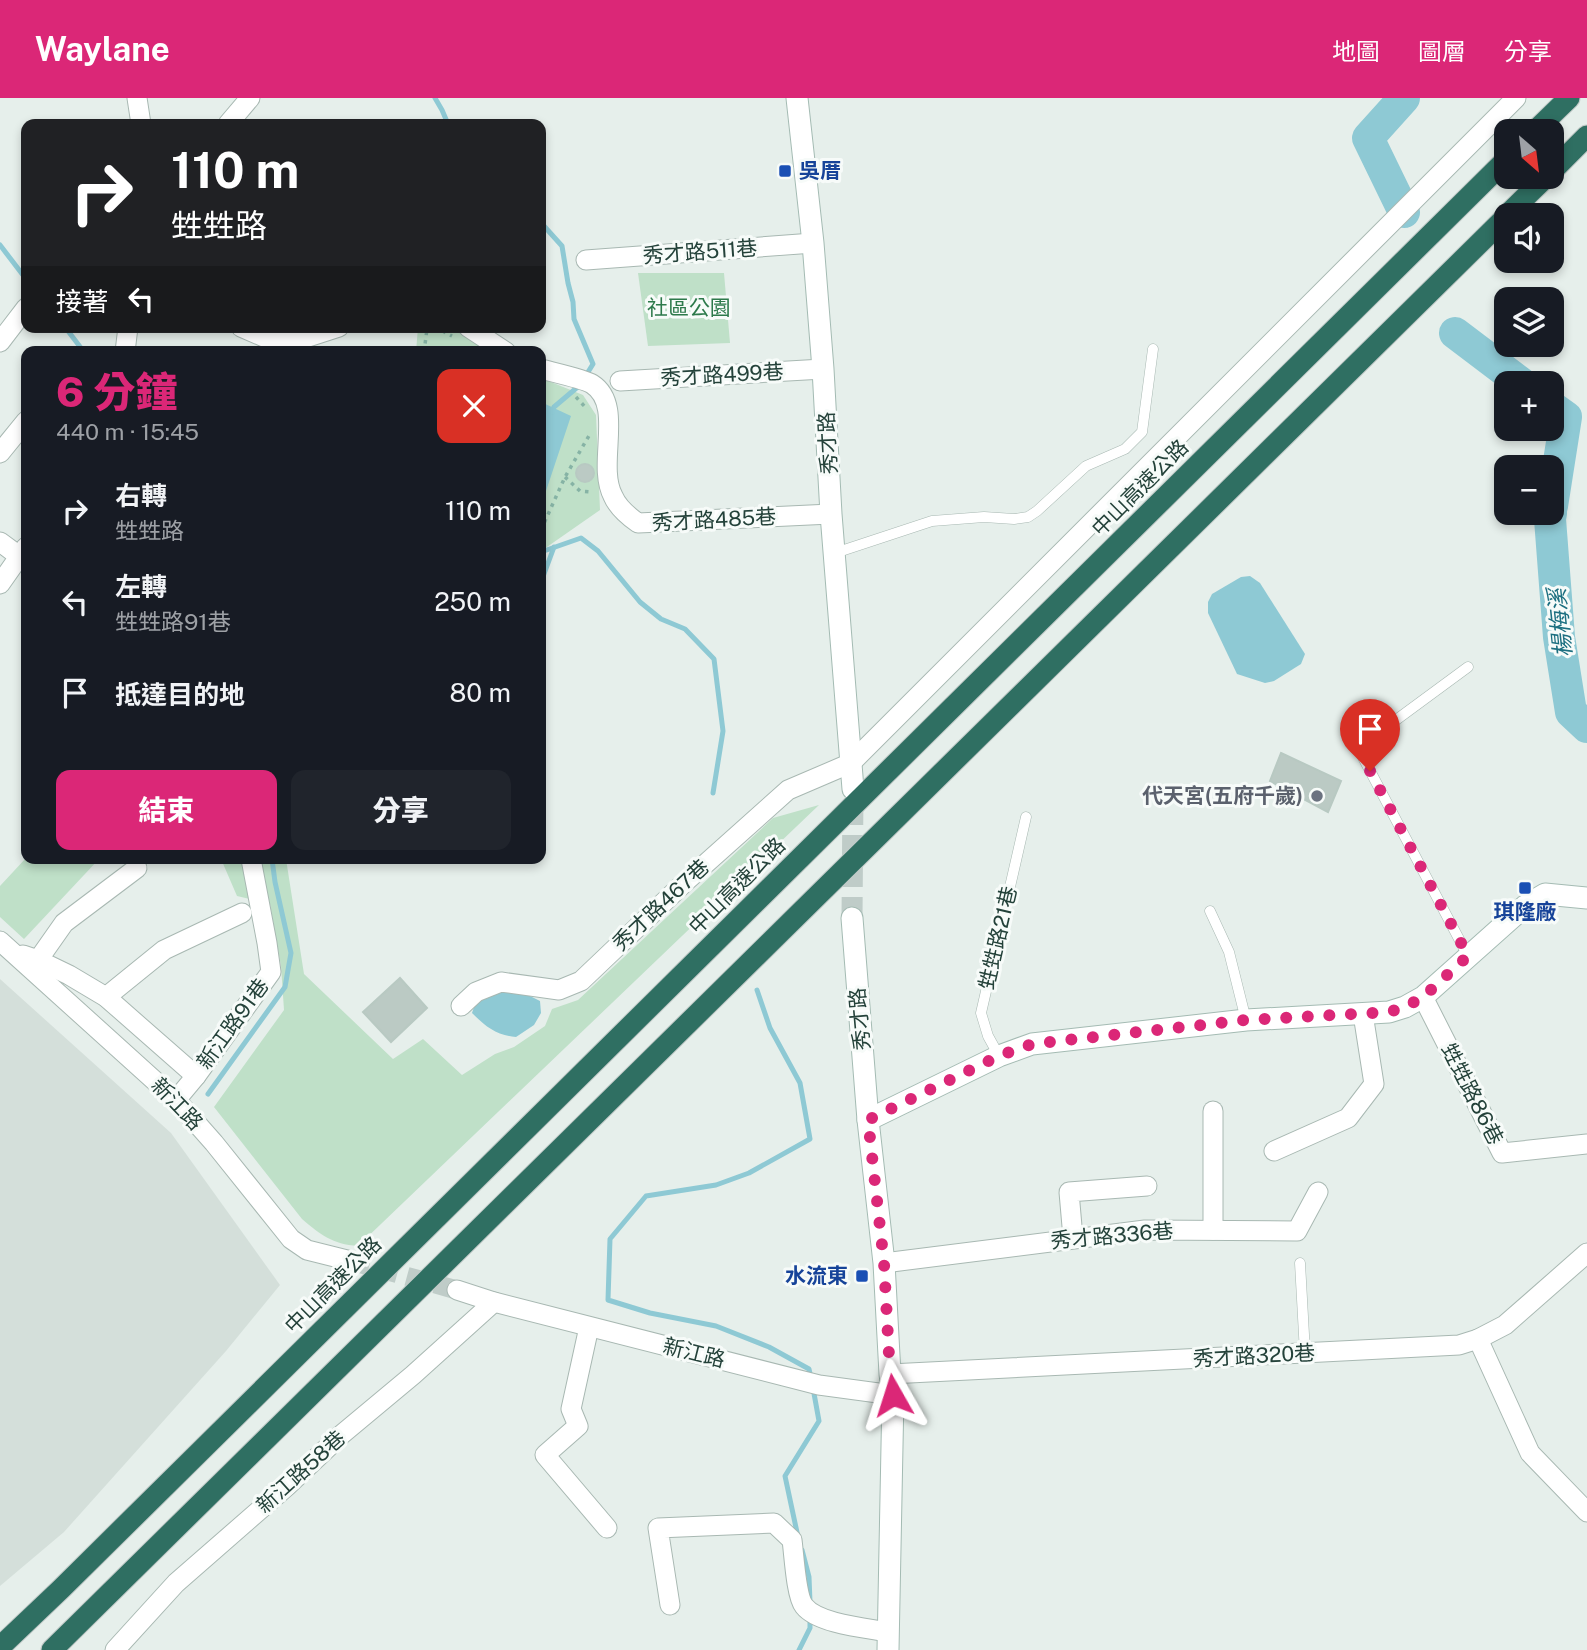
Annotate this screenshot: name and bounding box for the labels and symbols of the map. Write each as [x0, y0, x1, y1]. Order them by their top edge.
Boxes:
north arrow [1494, 119, 1564, 189]
place label: 吳厝 [799, 158, 841, 183]
marker: 吳厝 [777, 163, 793, 179]
street label: 秀才路511巷 [642, 235, 758, 268]
park label: 社區公園 [647, 295, 731, 320]
street label: 秀才路499巷 [660, 359, 784, 390]
street label: 秀才路 [813, 411, 842, 475]
street label: 中山高速公路 [1086, 434, 1193, 541]
street label: 秀才路485巷 [651, 504, 777, 535]
water label: 楊梅溪 [1542, 584, 1577, 659]
pin [1340, 699, 1400, 771]
place label: 代天宮(五府千歲) [1142, 783, 1303, 808]
marker: 代天宮(五府千歲) [1309, 788, 1325, 804]
street label: 中山高速公路 [683, 832, 790, 939]
street label: 秀才路467巷 [607, 854, 714, 956]
marker: 琪隆廠 [1517, 880, 1533, 896]
street label: 甡甡路21巷 [974, 884, 1022, 992]
place label: 琪隆廠 [1494, 899, 1557, 924]
street label: 新江路91巷 [191, 974, 274, 1074]
street label: 秀才路 [844, 987, 875, 1052]
street label: 甡甡路86巷 [1436, 1039, 1509, 1149]
street label: 新江路 [146, 1072, 208, 1135]
street label: 秀才路336巷 [1049, 1218, 1174, 1253]
street label: 中山高速公路 [279, 1231, 386, 1338]
place label: 水流東 [785, 1263, 848, 1288]
marker: 水流東 [854, 1268, 870, 1284]
street label: 新江路 [661, 1333, 728, 1372]
street label: 秀才路320巷 [1192, 1340, 1316, 1371]
position arrow [856, 1358, 930, 1432]
street label: 新江路58巷 [251, 1425, 350, 1518]

